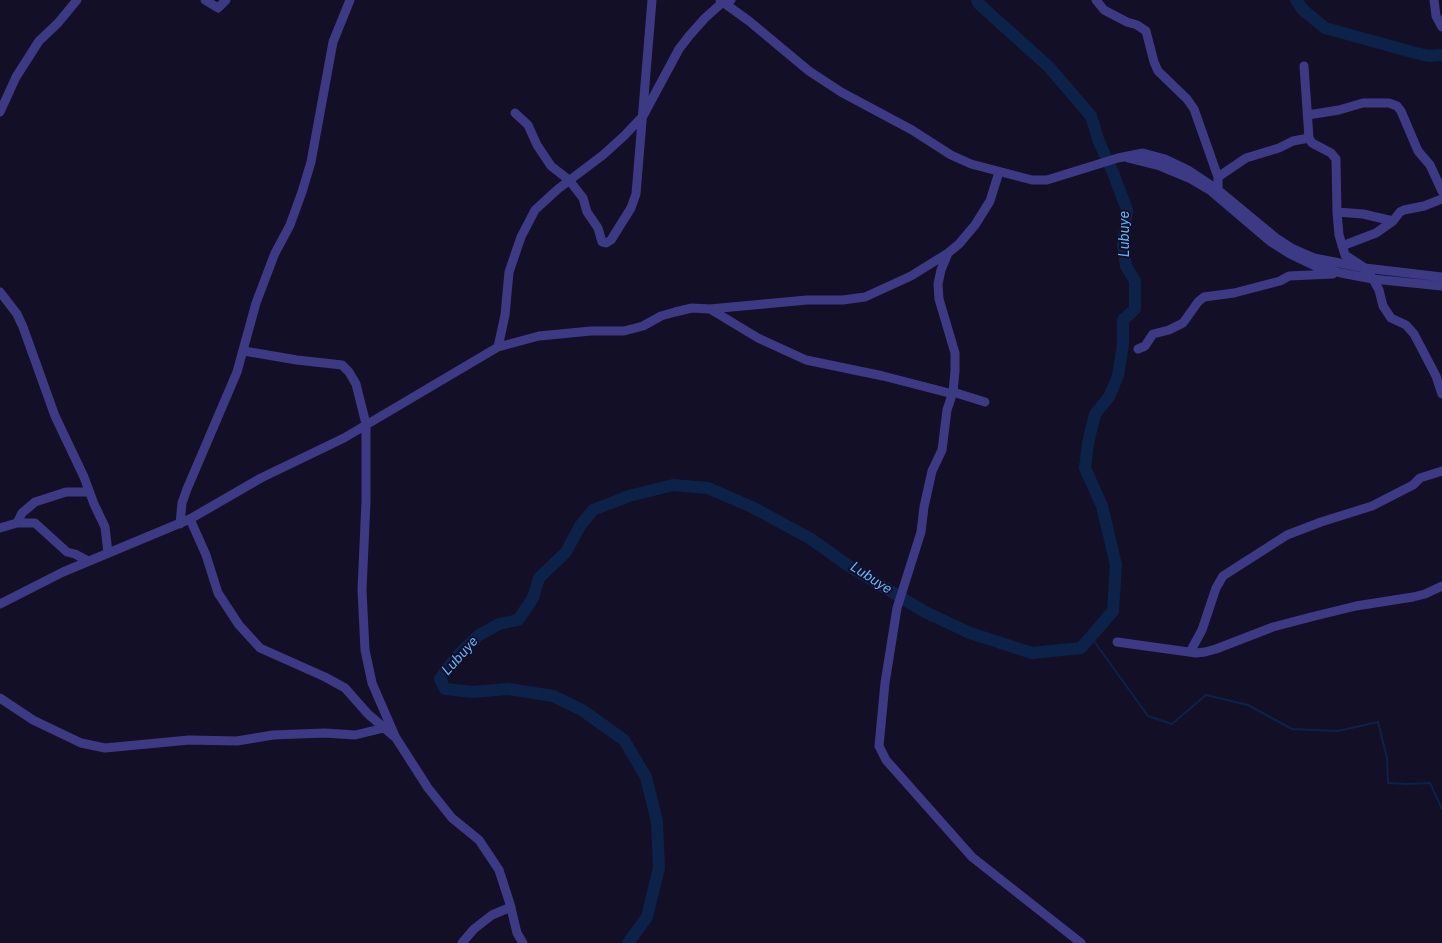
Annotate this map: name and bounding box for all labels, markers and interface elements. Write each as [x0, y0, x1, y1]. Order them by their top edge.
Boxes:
water label: Lubuye [1117, 211, 1133, 257]
water label: Lubuye [847, 558, 895, 598]
water label: Lubuye [438, 633, 482, 679]

